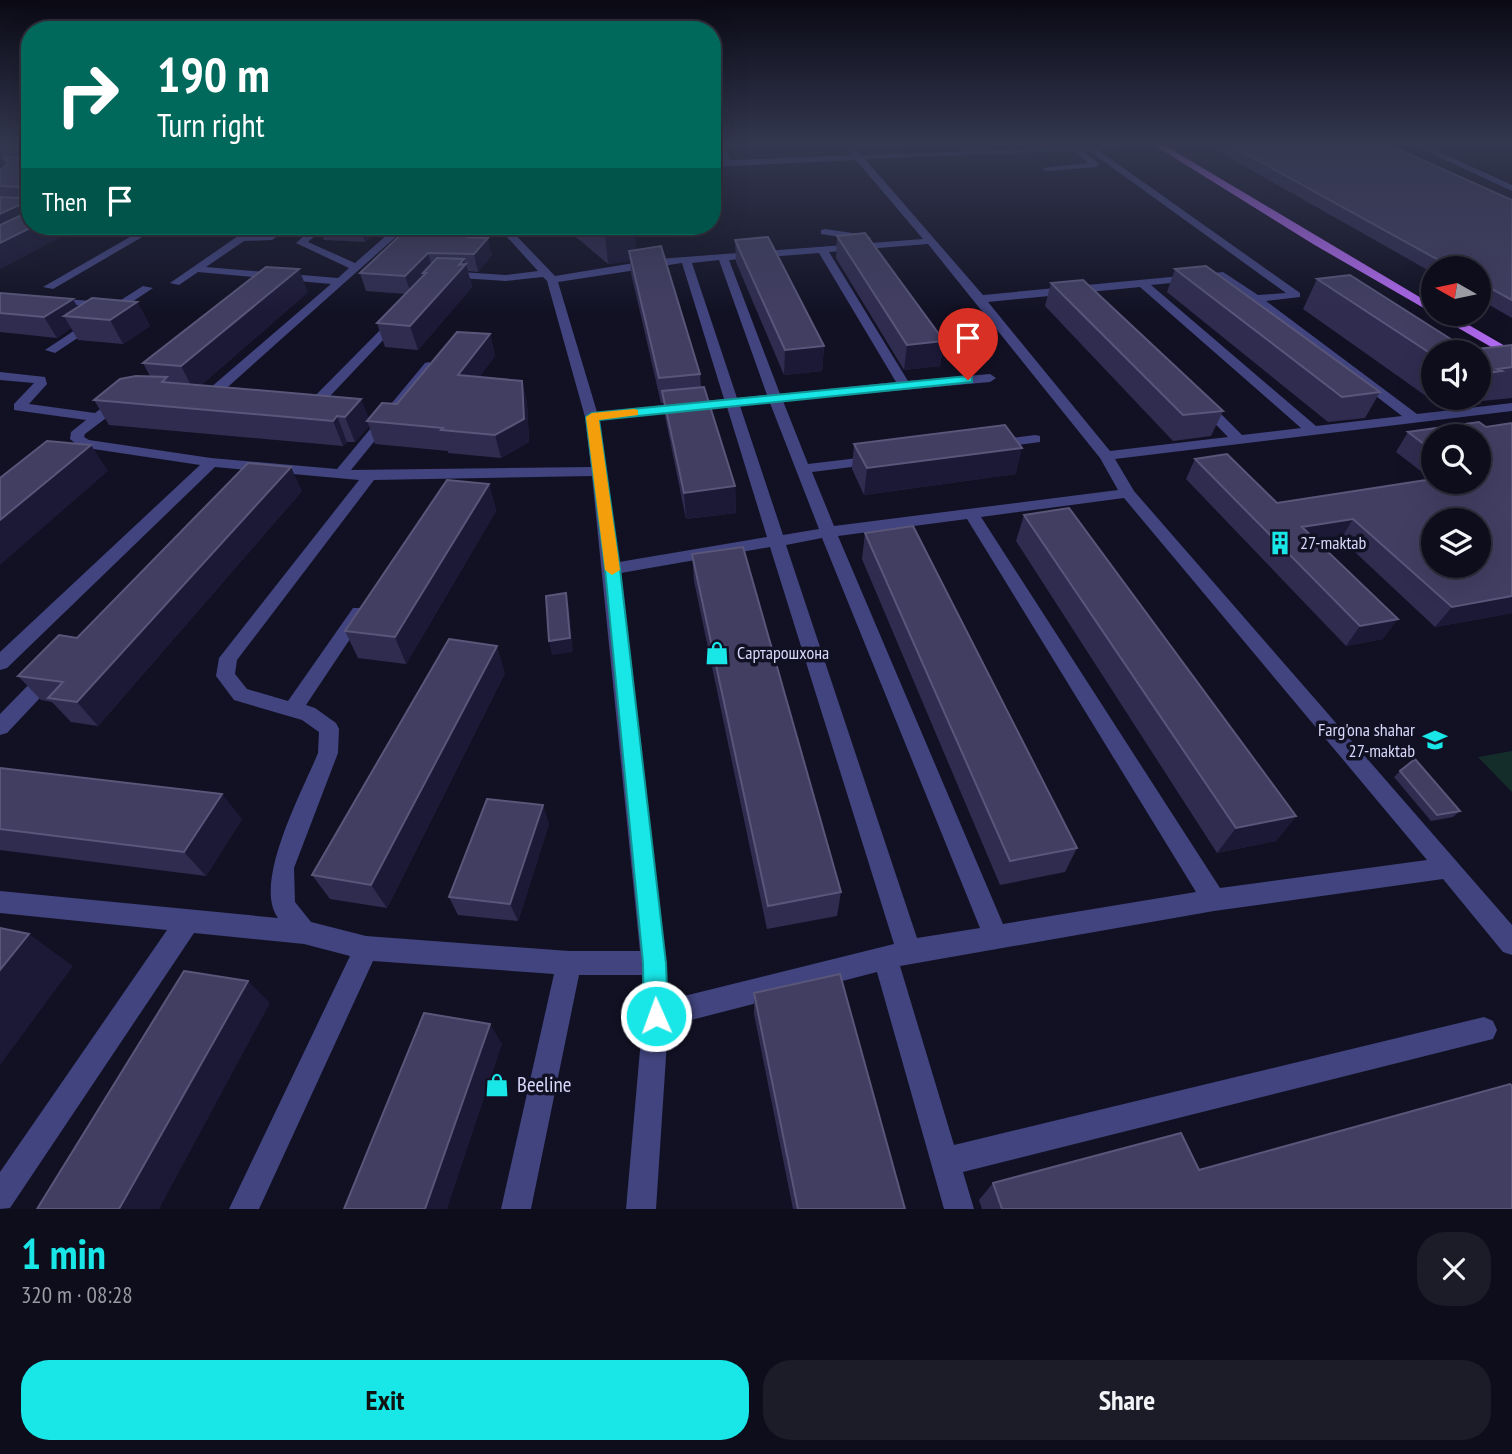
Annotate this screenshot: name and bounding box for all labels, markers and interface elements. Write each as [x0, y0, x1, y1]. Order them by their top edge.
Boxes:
text: 190 m [157, 42, 270, 106]
icon: right [42, 49, 133, 140]
text: Turn right [157, 104, 265, 146]
icon: arrive [101, 182, 139, 220]
text: Then [42, 185, 87, 218]
north arrow [1421, 256, 1491, 326]
map controls [1421, 256, 1491, 578]
pin [938, 308, 998, 380]
icon: arrive [949, 319, 987, 357]
button: sound [1421, 340, 1491, 410]
button: search [1421, 424, 1491, 494]
button: layers [1421, 508, 1491, 578]
building icon: 27-maktab [1266, 529, 1294, 557]
place label: 27-maktab [1300, 531, 1367, 554]
shop icon: Сартарошхона [703, 639, 731, 667]
place label: Сартарошхона [737, 641, 829, 664]
place label: Farg'ona shahar 27-maktab [1318, 718, 1415, 762]
school or university icon: Farg'ona shahar 27-maktab [1421, 726, 1449, 754]
position arrow [619, 979, 693, 1053]
shop icon: Beeline [483, 1071, 511, 1099]
place label: Beeline [517, 1071, 571, 1098]
text: 1 min [21, 1226, 106, 1281]
button: close [1417, 1232, 1491, 1306]
text: 320 m · 08:28 [21, 1280, 133, 1309]
button: Exit [21, 1360, 749, 1440]
button: Share [763, 1360, 1491, 1440]

